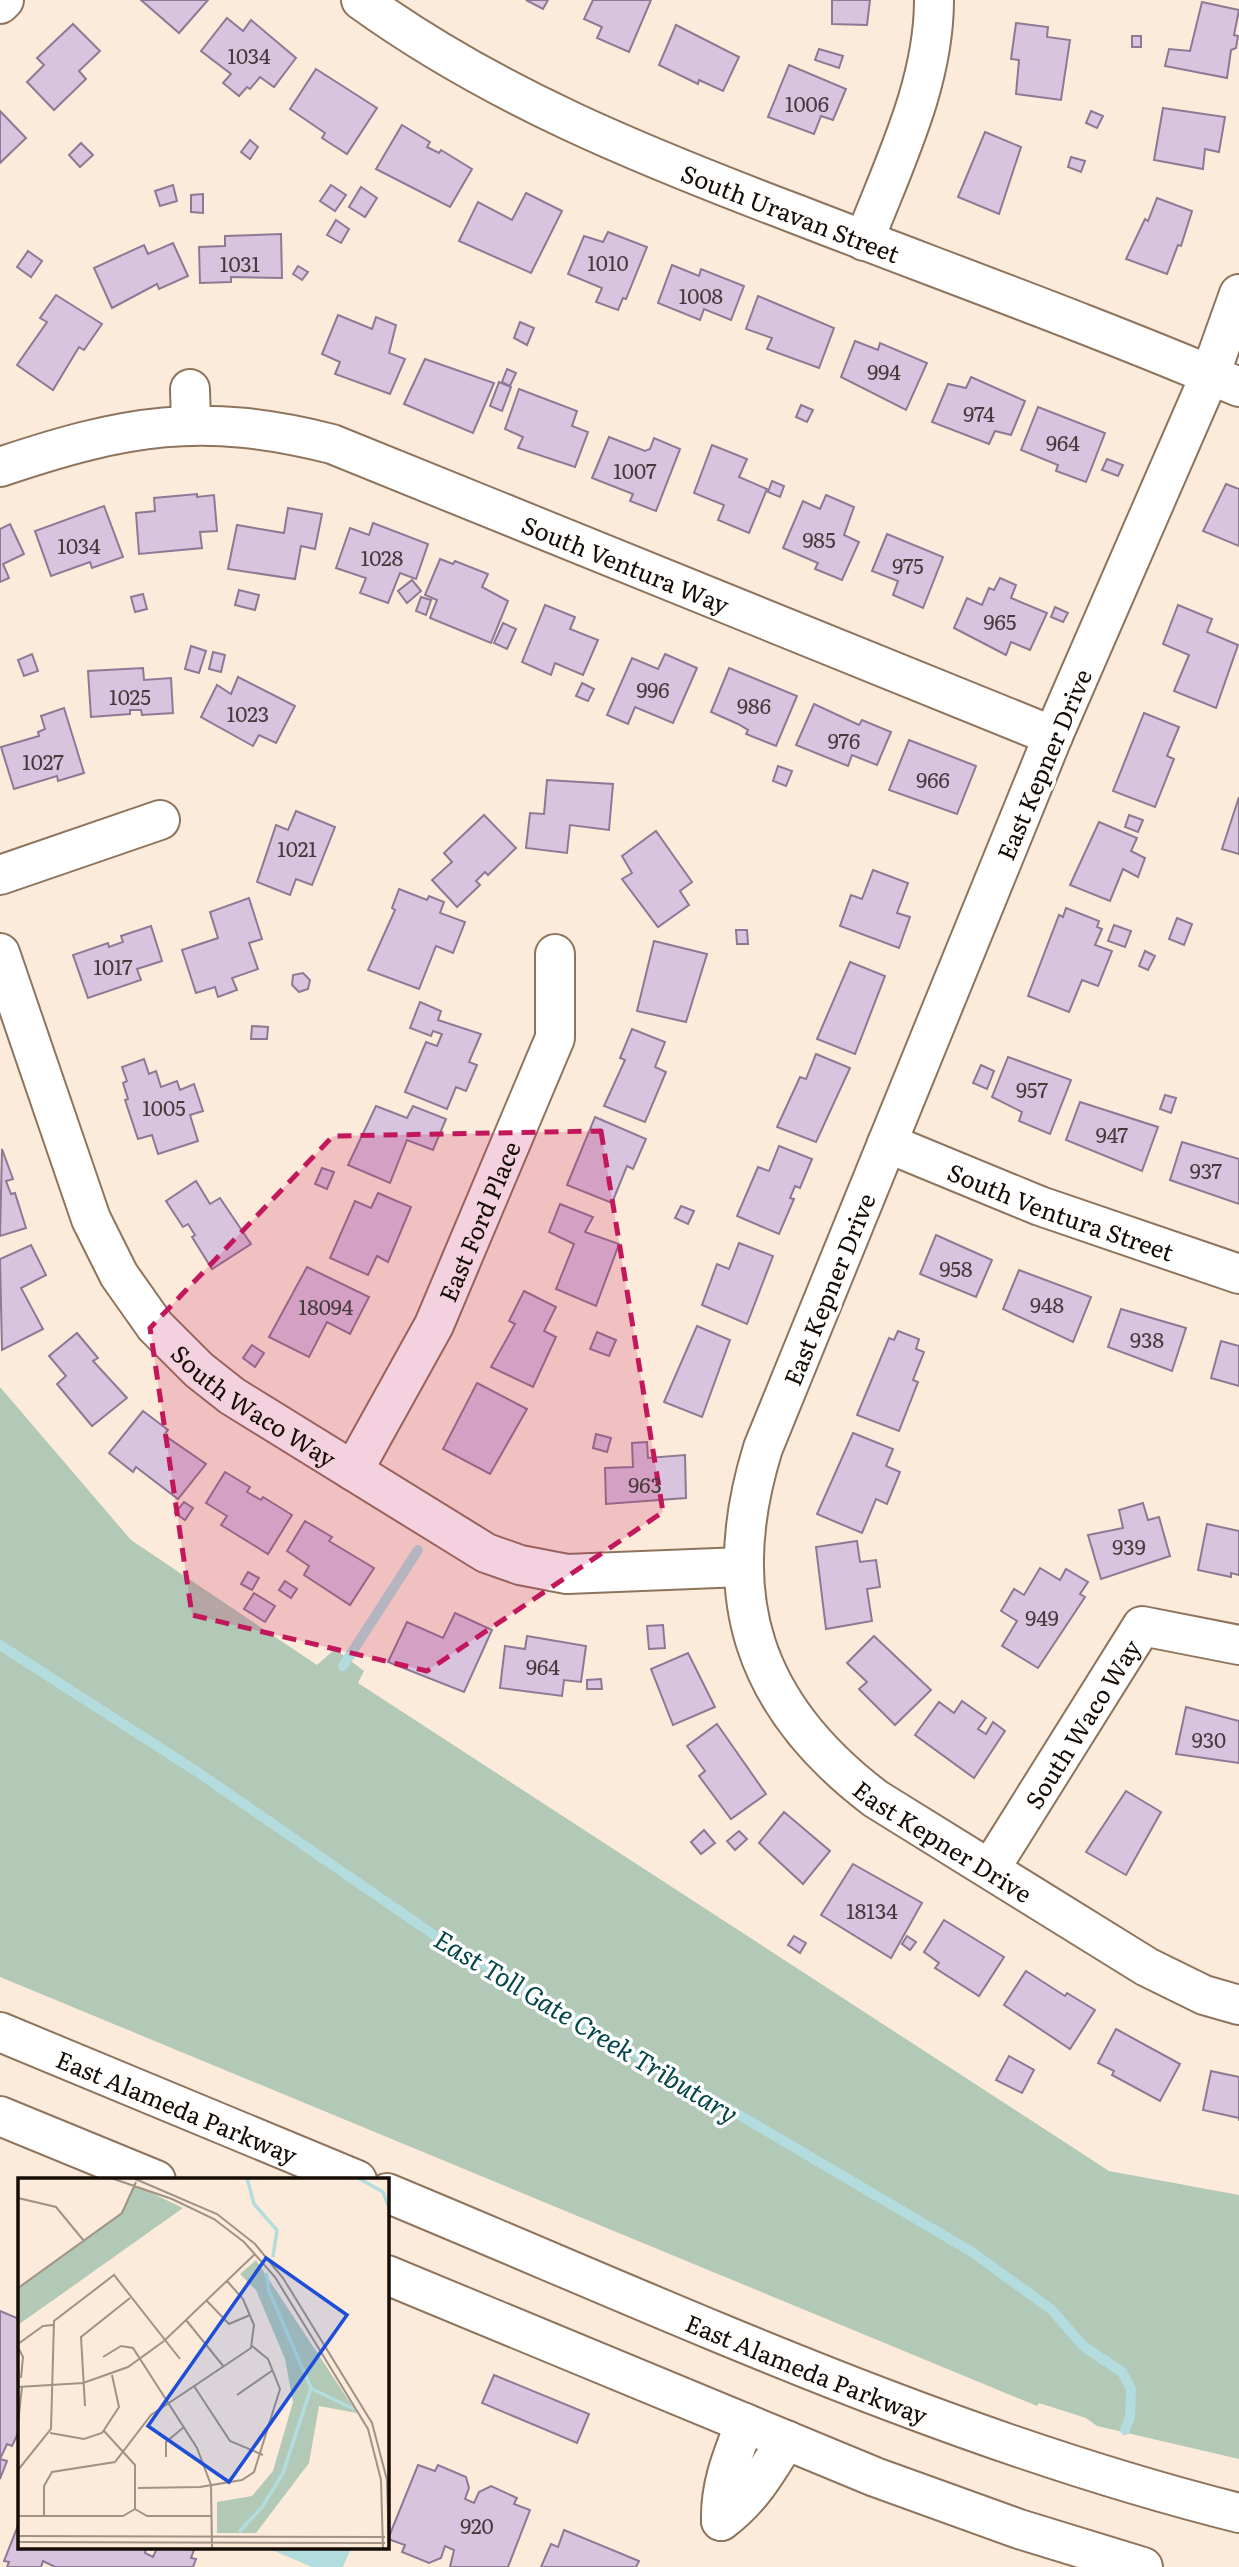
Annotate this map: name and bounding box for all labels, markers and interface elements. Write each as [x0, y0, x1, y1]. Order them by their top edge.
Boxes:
house number: 1034 [227, 39, 271, 70]
house number: 1006 [785, 87, 829, 118]
street label: South Uravan Street [677, 154, 906, 270]
house number: 1010 [587, 246, 629, 277]
house number: 1031 [220, 247, 261, 278]
house number: 1008 [679, 279, 723, 310]
house number: 994 [867, 355, 901, 386]
house number: 974 [963, 397, 995, 428]
house number: 964 [1046, 426, 1080, 457]
house number: 1007 [613, 454, 657, 485]
street label: South Ventura Way [517, 505, 735, 621]
house number: 985 [802, 523, 836, 554]
house number: 1034 [57, 529, 101, 560]
house number: 1028 [361, 541, 403, 572]
house number: 975 [892, 549, 924, 580]
house number: 965 [984, 605, 1016, 636]
street label: East Kepner Drive [987, 663, 1099, 865]
house number: 996 [636, 673, 670, 704]
house number: 1025 [109, 680, 151, 711]
house number: 986 [737, 689, 771, 720]
house number: 1023 [227, 697, 269, 728]
house number: 976 [828, 724, 860, 755]
house number: 1027 [22, 745, 64, 776]
house number: 966 [916, 763, 950, 794]
house number: 1021 [277, 832, 317, 863]
house number: 1017 [93, 950, 133, 981]
house number: 957 [1016, 1073, 1048, 1104]
house number: 1005 [142, 1091, 186, 1122]
house number: 947 [1096, 1118, 1129, 1149]
street label: East Ford Place [429, 1135, 527, 1306]
street label: South Ventura Street [943, 1153, 1179, 1268]
house number: 937 [1190, 1154, 1223, 1185]
street label: East Kepner Drive [773, 1188, 883, 1390]
house number: 958 [939, 1252, 973, 1283]
house number: 948 [1030, 1288, 1064, 1319]
house number: 18094 [299, 1290, 354, 1321]
house number: 938 [1130, 1323, 1164, 1354]
street label: South Waco Way [164, 1335, 344, 1474]
house number: 963 [628, 1468, 662, 1499]
house number: 939 [1112, 1530, 1146, 1561]
house number: 949 [1025, 1601, 1059, 1632]
street label: South Waco Way [1015, 1632, 1148, 1815]
house number: 964 [526, 1650, 560, 1681]
house number: 930 [1192, 1723, 1226, 1754]
street label: East Kepner Drive [847, 1771, 1040, 1910]
house number: 18134 [846, 1894, 898, 1925]
water label: East Toll Gate Creek Tributary [428, 1919, 746, 2131]
street label: East Alameda Parkway [52, 2040, 303, 2171]
inset map [18, 2178, 388, 2550]
street label: East Alameda Parkway [681, 2304, 933, 2431]
house number: 920 [460, 2509, 494, 2540]

